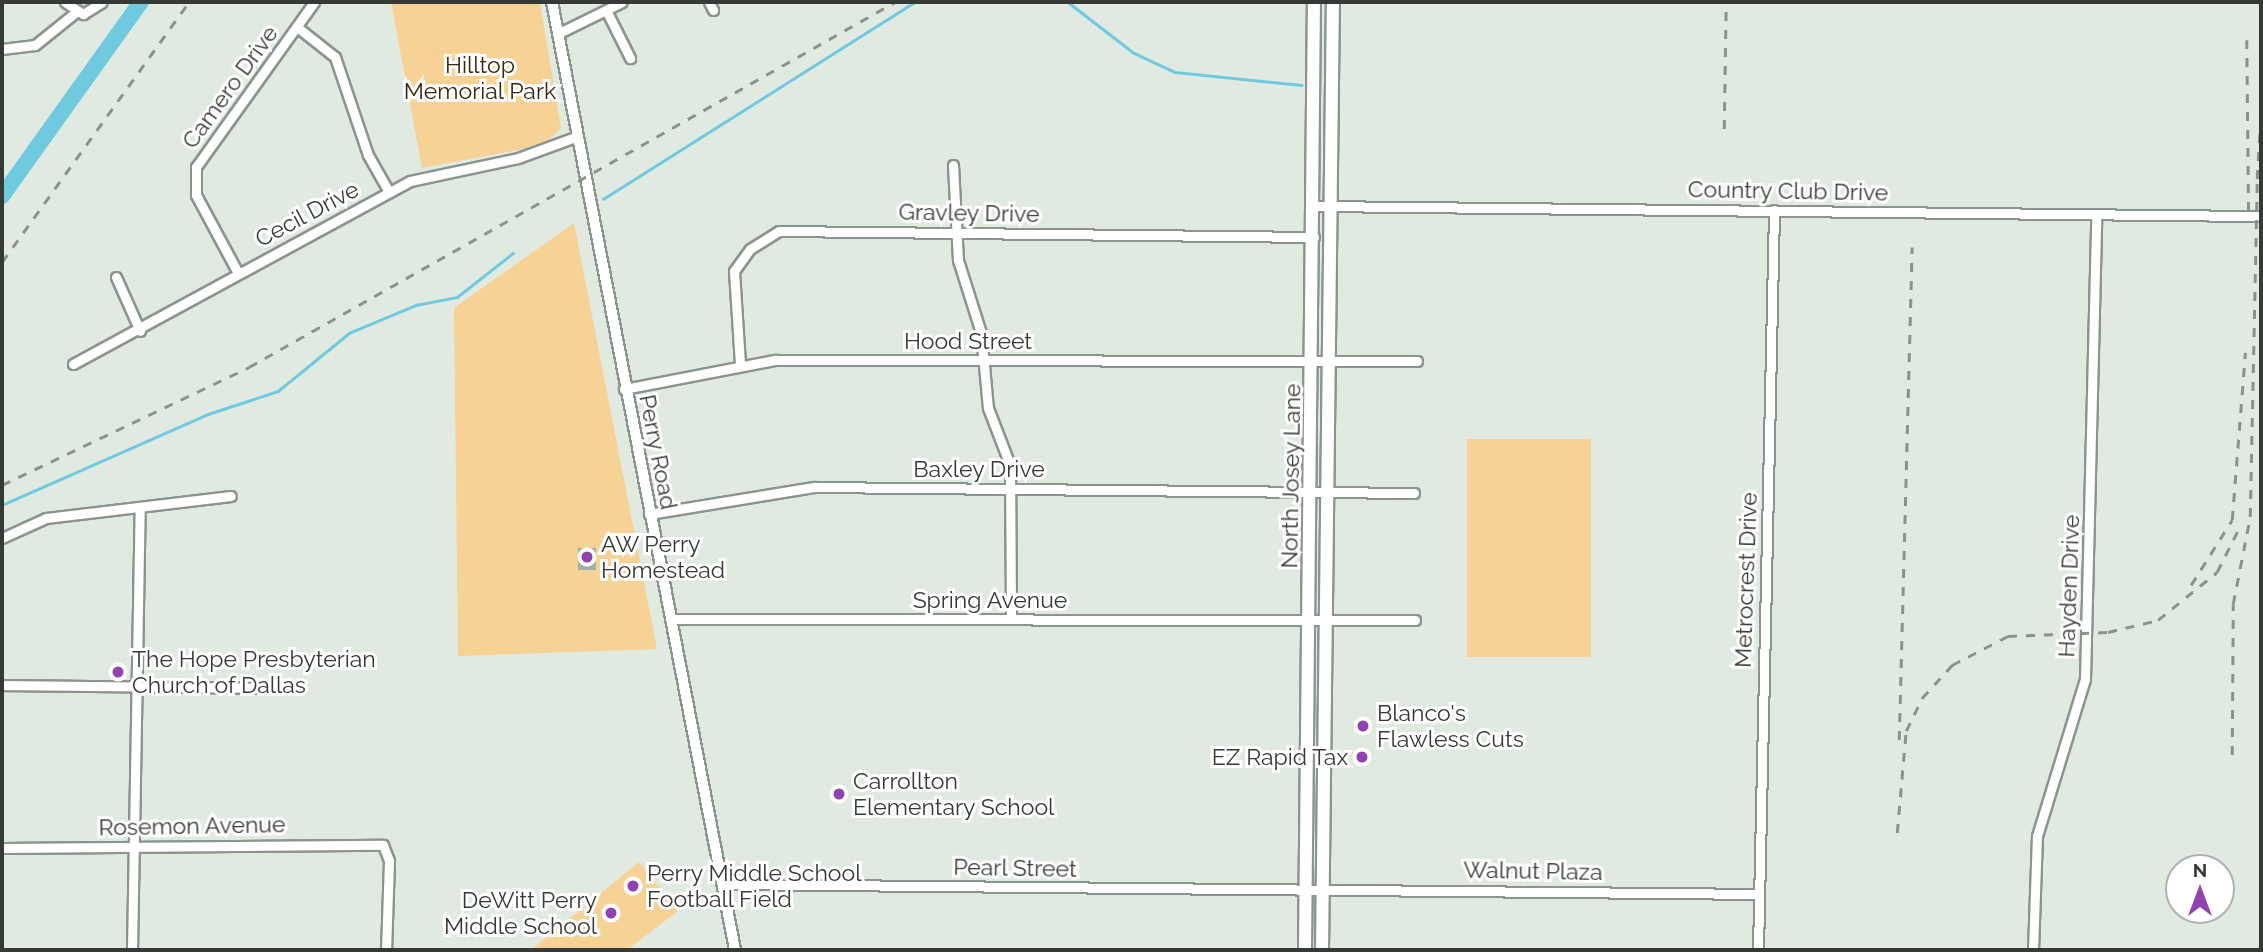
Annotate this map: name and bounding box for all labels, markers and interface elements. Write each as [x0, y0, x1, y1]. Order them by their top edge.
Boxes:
street label: Camero Drive [176, 20, 284, 154]
park label: Hilltop Memorial Park [403, 51, 557, 105]
street label: Cecil Drive [250, 175, 364, 253]
street label: Country Club Drive [1687, 175, 1889, 207]
street label: Gravley Drive [898, 198, 1040, 228]
street label: Hood Street [904, 327, 1032, 355]
street label: North Josey Lane [1276, 383, 1306, 569]
street label: Perry Road [633, 392, 683, 512]
street label: Baxley Drive [913, 455, 1045, 483]
street label: Metrocrest Drive [1729, 492, 1763, 668]
street label: Hayden Drive [2053, 514, 2085, 658]
place label: AW Perry Homestead [601, 530, 725, 584]
marker: AW Perry Homestead [579, 549, 595, 565]
street label: Spring Avenue [912, 586, 1068, 614]
place label: The Hope Presbyterian Church of Dallas [132, 645, 376, 699]
marker: The Hope Presbyterian Church of Dallas [110, 664, 126, 680]
place label: Blanco's Flawless Cuts [1377, 699, 1524, 753]
marker: Blanco's Flawless Cuts [1355, 718, 1371, 734]
place label: EZ Rapid Tax [1211, 743, 1348, 771]
marker: EZ Rapid Tax [1354, 749, 1370, 765]
place label: Carrollton Elementary School [853, 767, 1055, 821]
marker: Carrollton Elementary School [831, 786, 847, 802]
street label: Rosemon Avenue [98, 811, 286, 841]
street label: Pearl Street [953, 853, 1077, 883]
north arrow [2165, 854, 2235, 924]
street label: Walnut Plaza [1463, 856, 1603, 886]
place label: Perry Middle School Football Field [647, 859, 862, 913]
text: N [2193, 859, 2207, 881]
marker: Perry Middle School Football Field [625, 878, 641, 894]
place label: DeWitt Perry Middle School [444, 886, 597, 940]
marker: DeWitt Perry Middle School [603, 905, 619, 921]

